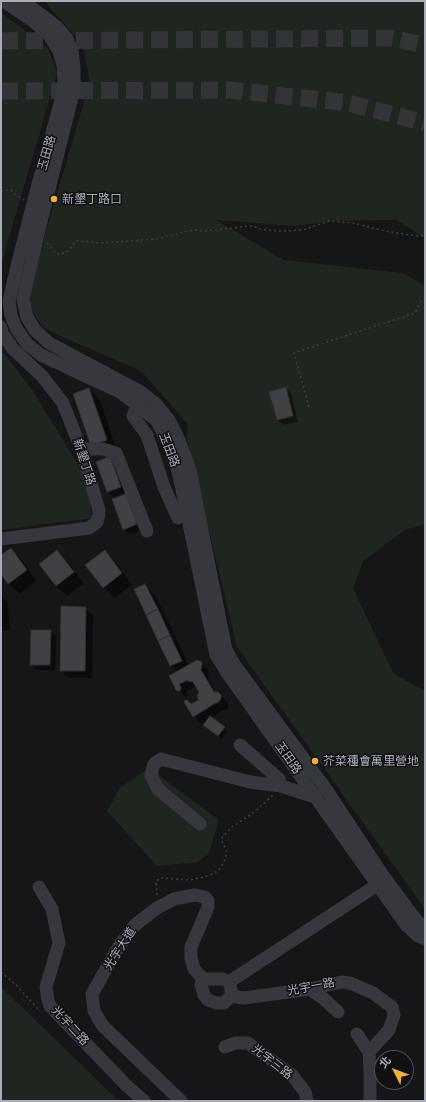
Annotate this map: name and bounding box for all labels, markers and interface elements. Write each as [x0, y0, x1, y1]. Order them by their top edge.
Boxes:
street label: 玉田路 [35, 134, 59, 172]
place label: 新墾丁路口 [62, 192, 122, 206]
marker: 新墾丁路口 [49, 194, 59, 204]
street label: 玉田路 [156, 431, 182, 469]
street label: 新墾丁路 [70, 437, 98, 487]
street label: 玉田路 [272, 739, 304, 777]
place label: 芥菜種會萬里營地 [323, 754, 419, 768]
marker: 芥菜種會萬里營地 [310, 756, 320, 766]
street label: 光宇大道 [101, 925, 139, 973]
street label: 光宇一路 [286, 975, 336, 999]
street label: 光宇二路 [48, 1004, 92, 1048]
street label: 光宇三路 [249, 1042, 295, 1082]
north arrow [374, 1050, 414, 1090]
text: 北 [377, 1054, 394, 1071]

